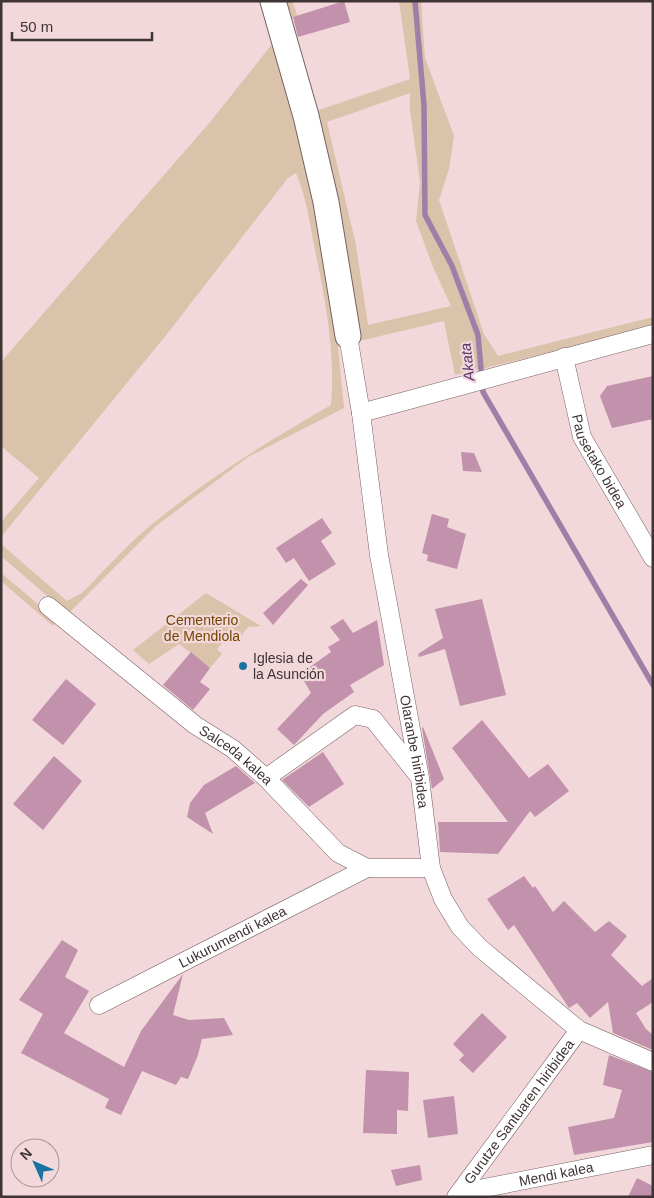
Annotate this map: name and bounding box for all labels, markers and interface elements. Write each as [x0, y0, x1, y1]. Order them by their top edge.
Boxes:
scale bar [12, 10, 152, 42]
text: 50 m [20, 18, 53, 35]
water label: Akata [457, 342, 478, 383]
street label: Pausetako bidea [569, 413, 630, 511]
park label: Cementerio de Mendiola [164, 612, 240, 644]
place label: Iglesia de la Asunción [253, 650, 325, 682]
marker: Iglesia de la Asunción [237, 660, 249, 672]
street label: Olaranbe hiribidea [397, 694, 432, 809]
street label: Salceda kalea [197, 722, 276, 788]
street label: Lukurumendi kalea [176, 903, 289, 971]
street label: Gurutze Santuaren hiribidea [460, 1036, 577, 1187]
north arrow [10, 1138, 60, 1188]
text: N [17, 1145, 35, 1163]
street label: Mendi kalea [518, 1159, 595, 1189]

